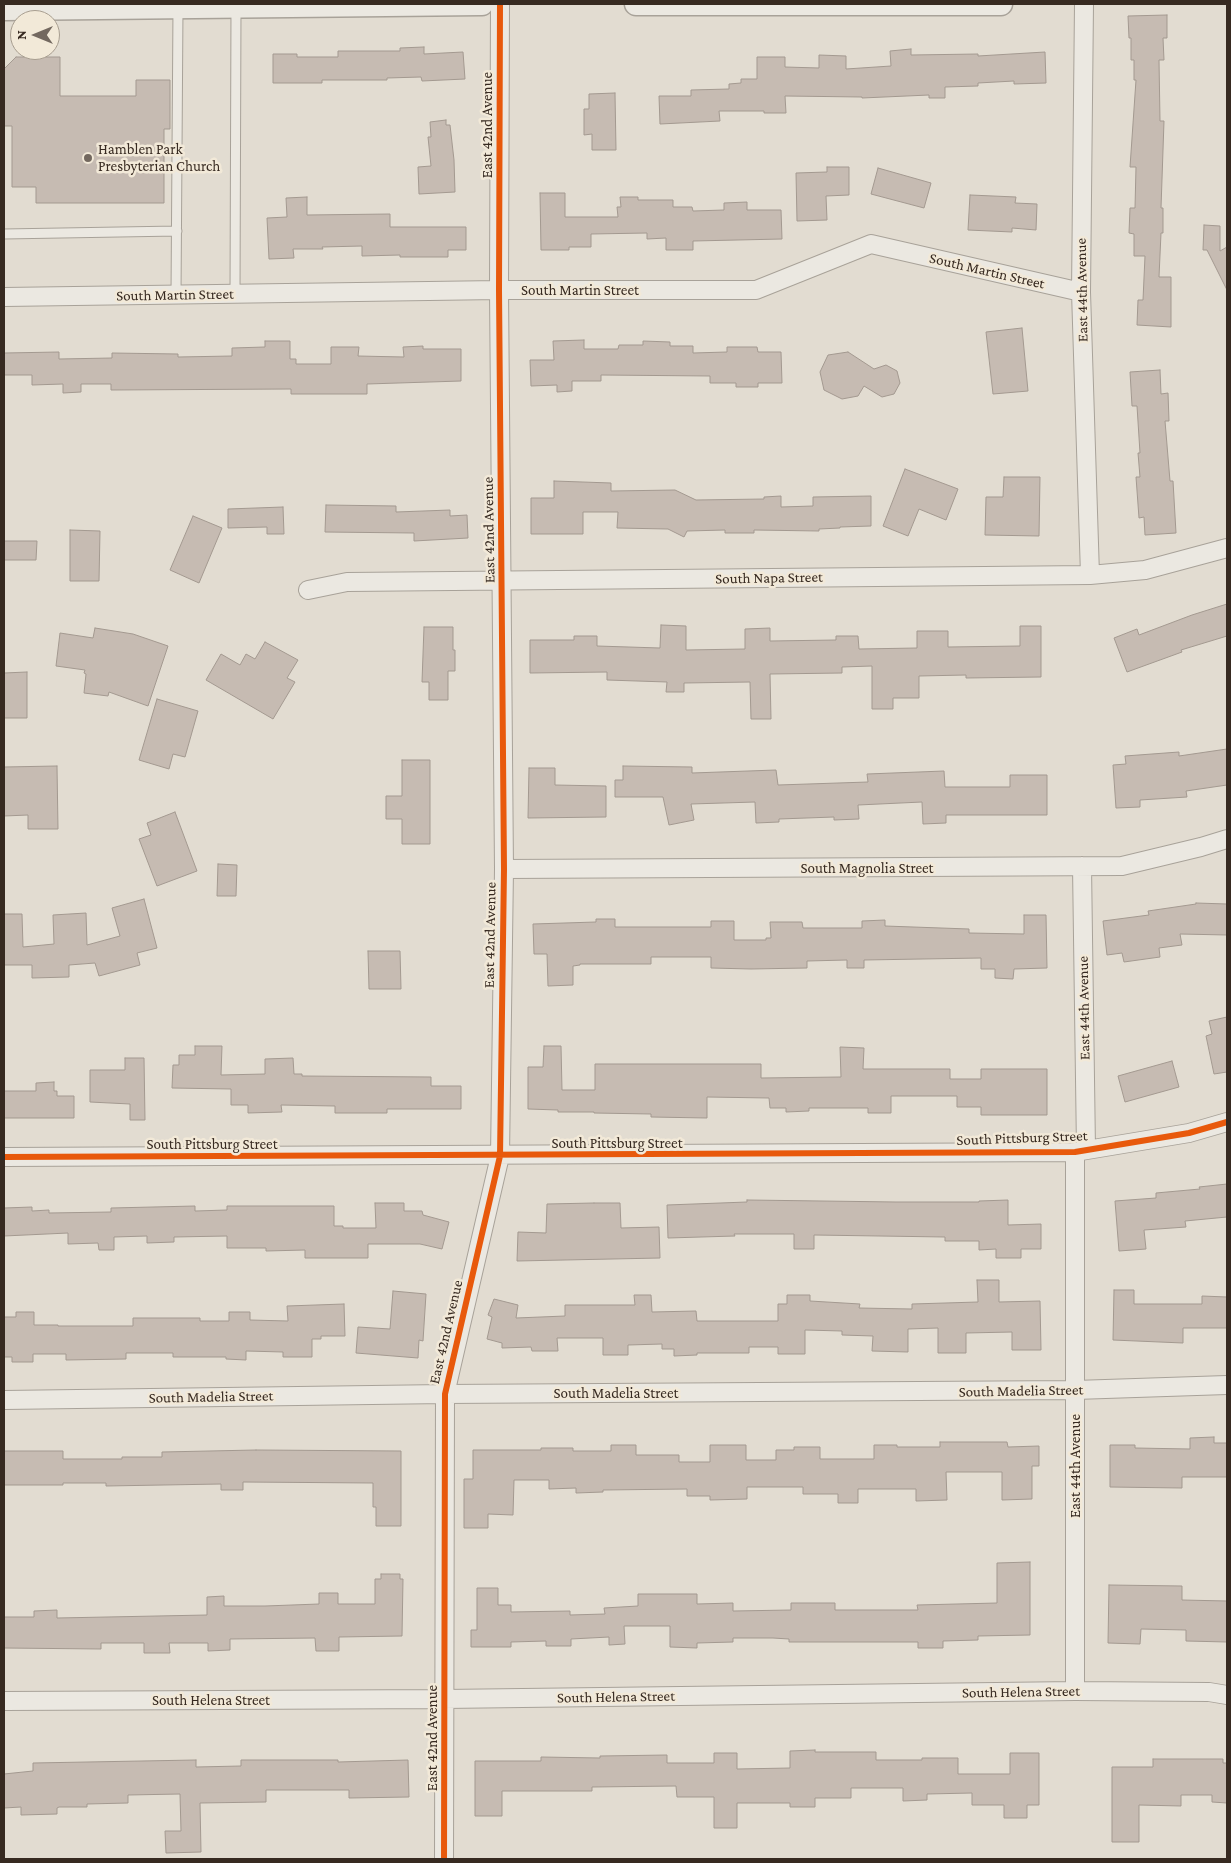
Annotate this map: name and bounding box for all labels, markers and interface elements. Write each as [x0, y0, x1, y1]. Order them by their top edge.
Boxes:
north arrow [10, 10, 60, 60]
text: N [13, 30, 29, 40]
street label: East 42nd Avenue [478, 72, 496, 178]
place label: Hamblen Park Presbyterian Church [98, 140, 220, 175]
marker: Hamblen Park Presbyterian Church [82, 152, 94, 164]
street label: East 44th Avenue [1072, 238, 1092, 342]
street label: South Martin Street [928, 249, 1046, 293]
street label: South Martin Street [521, 281, 639, 299]
street label: South Martin Street [116, 285, 234, 305]
street label: East 42nd Avenue [479, 477, 499, 583]
street label: South Napa Street [715, 568, 823, 588]
street label: South Magnolia Street [800, 859, 934, 877]
street label: East 42nd Avenue [480, 882, 500, 988]
street label: East 44th Avenue [1074, 956, 1094, 1060]
street label: South Pittsburg Street [956, 1127, 1088, 1149]
street label: South Pittsburg Street [551, 1134, 683, 1152]
street label: South Pittsburg Street [146, 1135, 278, 1153]
street label: East 42nd Avenue [425, 1278, 467, 1386]
street label: South Madelia Street [958, 1381, 1084, 1401]
street label: South Madelia Street [554, 1384, 678, 1402]
street label: South Madelia Street [148, 1387, 274, 1407]
street label: East 44th Avenue [1066, 1414, 1084, 1518]
street label: South Helena Street [962, 1682, 1080, 1702]
street label: East 42nd Avenue [423, 1685, 441, 1791]
street label: South Helena Street [557, 1687, 675, 1707]
street label: South Helena Street [152, 1691, 270, 1709]

